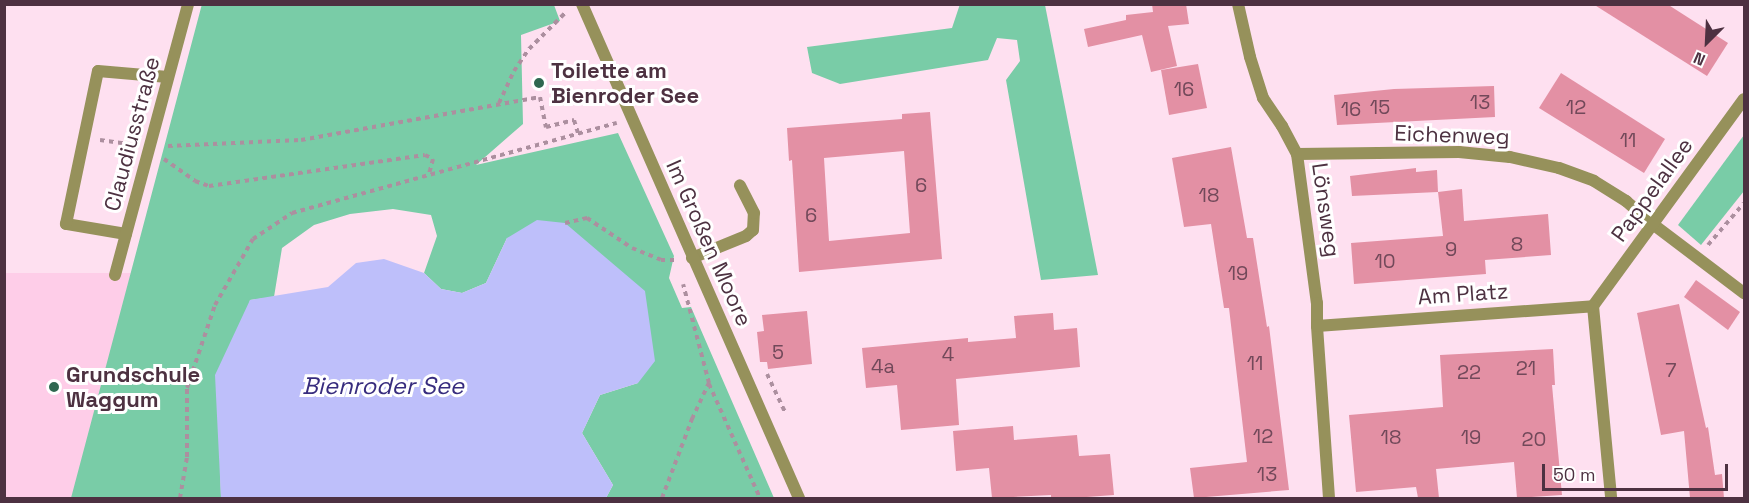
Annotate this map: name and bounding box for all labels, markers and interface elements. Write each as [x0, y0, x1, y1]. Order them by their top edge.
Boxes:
north arrow [1677, 12, 1737, 72]
text: N [1690, 47, 1709, 71]
street label: Claudiusstraße [99, 54, 165, 214]
place label: Toilette am Bienroder See [551, 57, 699, 108]
marker: Toilette am Bienroder See [532, 76, 546, 90]
house number: 16 [1174, 77, 1194, 101]
house number: 13 [1470, 90, 1490, 114]
house number: 15 [1370, 95, 1390, 119]
house number: 12 [1566, 95, 1586, 119]
house number: 16 [1341, 97, 1361, 121]
street label: Eichenweg [1394, 120, 1510, 150]
house number: 11 [1620, 128, 1636, 152]
street label: Pappelallee [1606, 133, 1698, 247]
street label: Im Großen Moore [661, 156, 757, 330]
street label: Lönsweg [1306, 161, 1346, 259]
house number: 6 [915, 173, 927, 197]
house number: 18 [1199, 183, 1219, 207]
house number: 6 [805, 203, 817, 227]
house number: 8 [1511, 232, 1523, 256]
house number: 9 [1445, 237, 1457, 261]
house number: 10 [1374, 249, 1396, 273]
house number: 19 [1228, 261, 1248, 285]
street label: Am Platz [1417, 278, 1509, 310]
house number: 5 [772, 340, 784, 364]
house number: 4 [942, 342, 954, 366]
house number: 11 [1247, 351, 1263, 375]
house number: 4a [871, 354, 895, 378]
house number: 21 [1516, 356, 1536, 380]
house number: 7 [1665, 358, 1677, 382]
house number: 22 [1457, 360, 1481, 384]
place label: Grundschule Waggum [66, 361, 200, 412]
water label: Bienroder See [302, 372, 464, 400]
marker: Grundschule Waggum [47, 380, 61, 394]
house number: 12 [1253, 424, 1273, 448]
house number: 18 [1381, 425, 1401, 449]
house number: 19 [1461, 425, 1481, 449]
house number: 20 [1522, 427, 1546, 451]
scale bar [1545, 452, 1731, 490]
house number: 13 [1257, 462, 1277, 486]
text: 50 m [1553, 463, 1595, 486]

